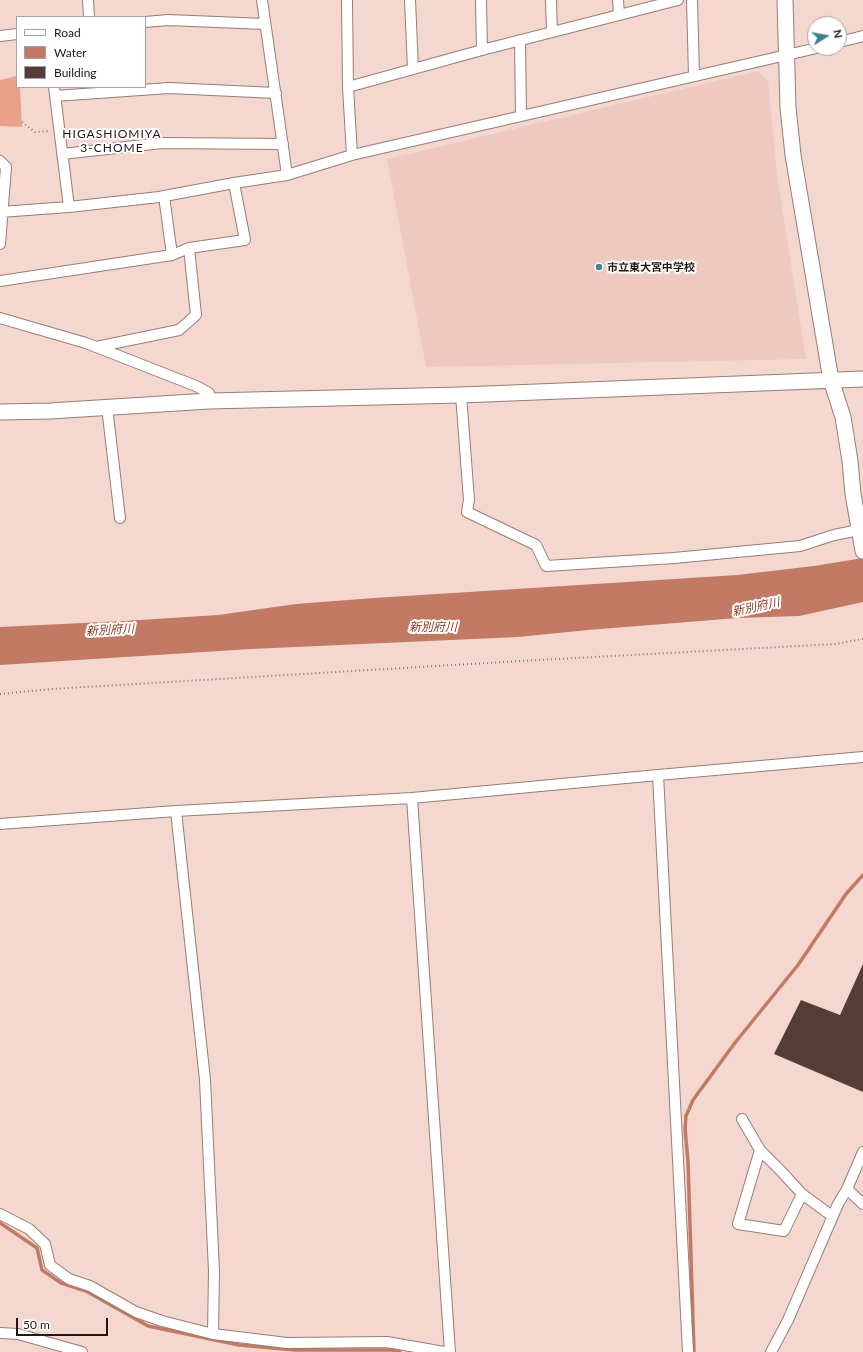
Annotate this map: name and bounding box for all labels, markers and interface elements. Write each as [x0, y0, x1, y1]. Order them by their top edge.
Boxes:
legend [16, 16, 146, 88]
north arrow [807, 16, 847, 56]
text: Road [54, 25, 81, 40]
text: N [831, 28, 845, 39]
text: Water [54, 45, 87, 60]
text: Building [54, 65, 97, 80]
district label: HIGASHIOMIYA 3-CHOME [62, 127, 162, 155]
place label: 市立東大宮中学校 [607, 260, 695, 274]
marker: 市立東大宮中学校 [594, 262, 604, 272]
water label: 新別府川 [731, 595, 781, 619]
water label: 新別府川 [409, 620, 457, 634]
water label: 新別府川 [86, 622, 134, 638]
scale bar [18, 1310, 110, 1336]
text: 50 m [23, 1317, 50, 1332]

